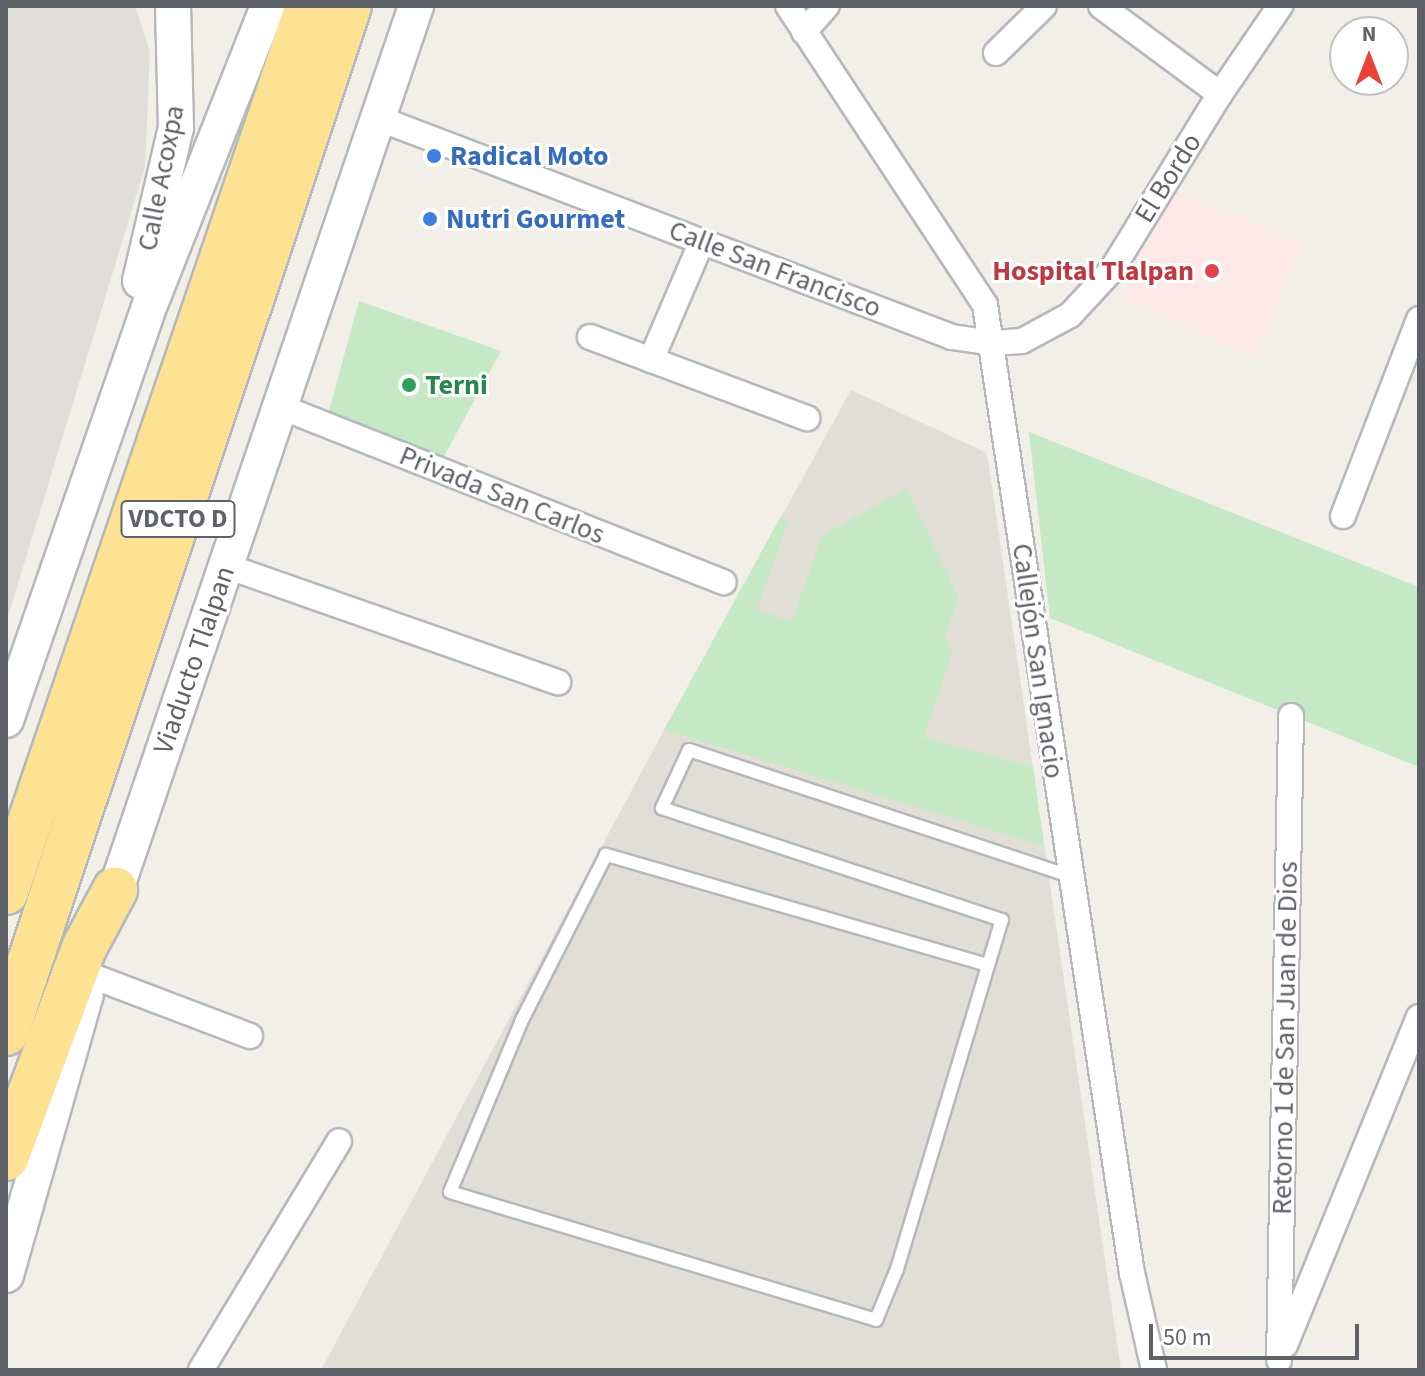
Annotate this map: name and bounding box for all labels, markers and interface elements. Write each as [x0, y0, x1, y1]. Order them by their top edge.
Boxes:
north arrow [1329, 16, 1409, 96]
text: N [1362, 18, 1376, 50]
street label: Calle Acoxpa [130, 102, 192, 254]
street label: El Bordo [1127, 127, 1209, 229]
place label: Radical Moto [450, 139, 609, 173]
marker: Radical Moto [425, 147, 443, 165]
place label: Nutri Gourmet [446, 202, 625, 236]
marker: Nutri Gourmet [421, 210, 439, 228]
street label: Calle San Francisco [664, 213, 886, 325]
place label: Hospital Tlalpan [992, 254, 1194, 288]
marker: Hospital Tlalpan [1201, 260, 1223, 282]
place label: Terni [425, 368, 488, 402]
marker: Terni [400, 376, 418, 394]
street label: Privada San Carlos [395, 439, 609, 551]
road number: VDCTO D [120, 497, 236, 541]
street label: Callejón San Ignacio [1005, 541, 1071, 781]
street label: Viaducto Tlalpan [146, 562, 242, 758]
street label: Retorno 1 de San Juan de Dios [1265, 861, 1305, 1215]
scale bar [1153, 1308, 1363, 1358]
text: 50 m [1163, 1320, 1212, 1355]

